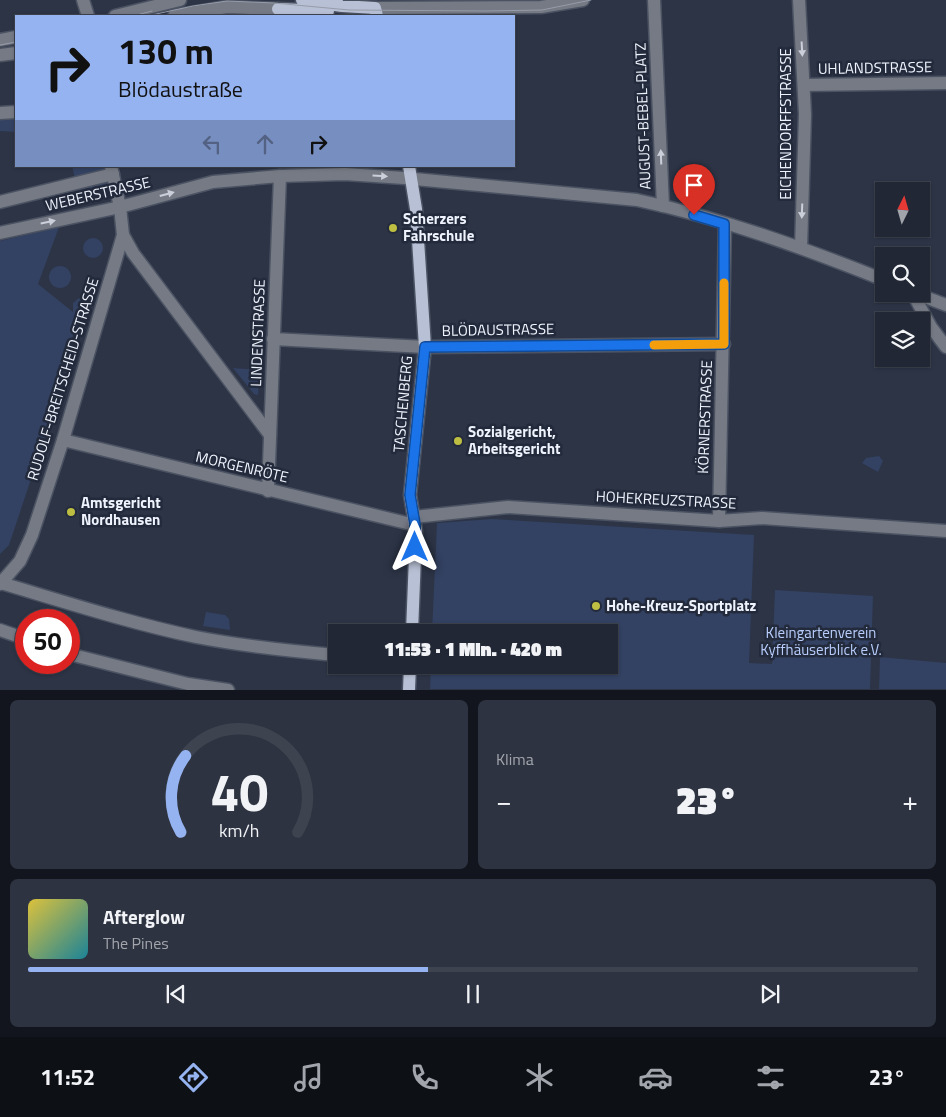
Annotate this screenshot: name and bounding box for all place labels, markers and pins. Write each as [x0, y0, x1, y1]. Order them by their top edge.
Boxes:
pin [673, 164, 715, 215]
place label: Scherzers Fahrschule [403, 207, 475, 247]
marker: Scherzers Fahrschule [387, 222, 399, 234]
place label: Sozialgericht, Arbeitsgericht [468, 420, 561, 460]
marker: Sozialgericht, Arbeitsgericht [452, 435, 464, 447]
place label: Amtsgericht Nordhausen [81, 491, 161, 531]
marker: Amtsgericht Nordhausen [65, 506, 77, 518]
place label: Hohe-Kreuz-Sportplatz [606, 594, 757, 617]
marker: Hohe-Kreuz-Sportplatz [590, 600, 602, 612]

